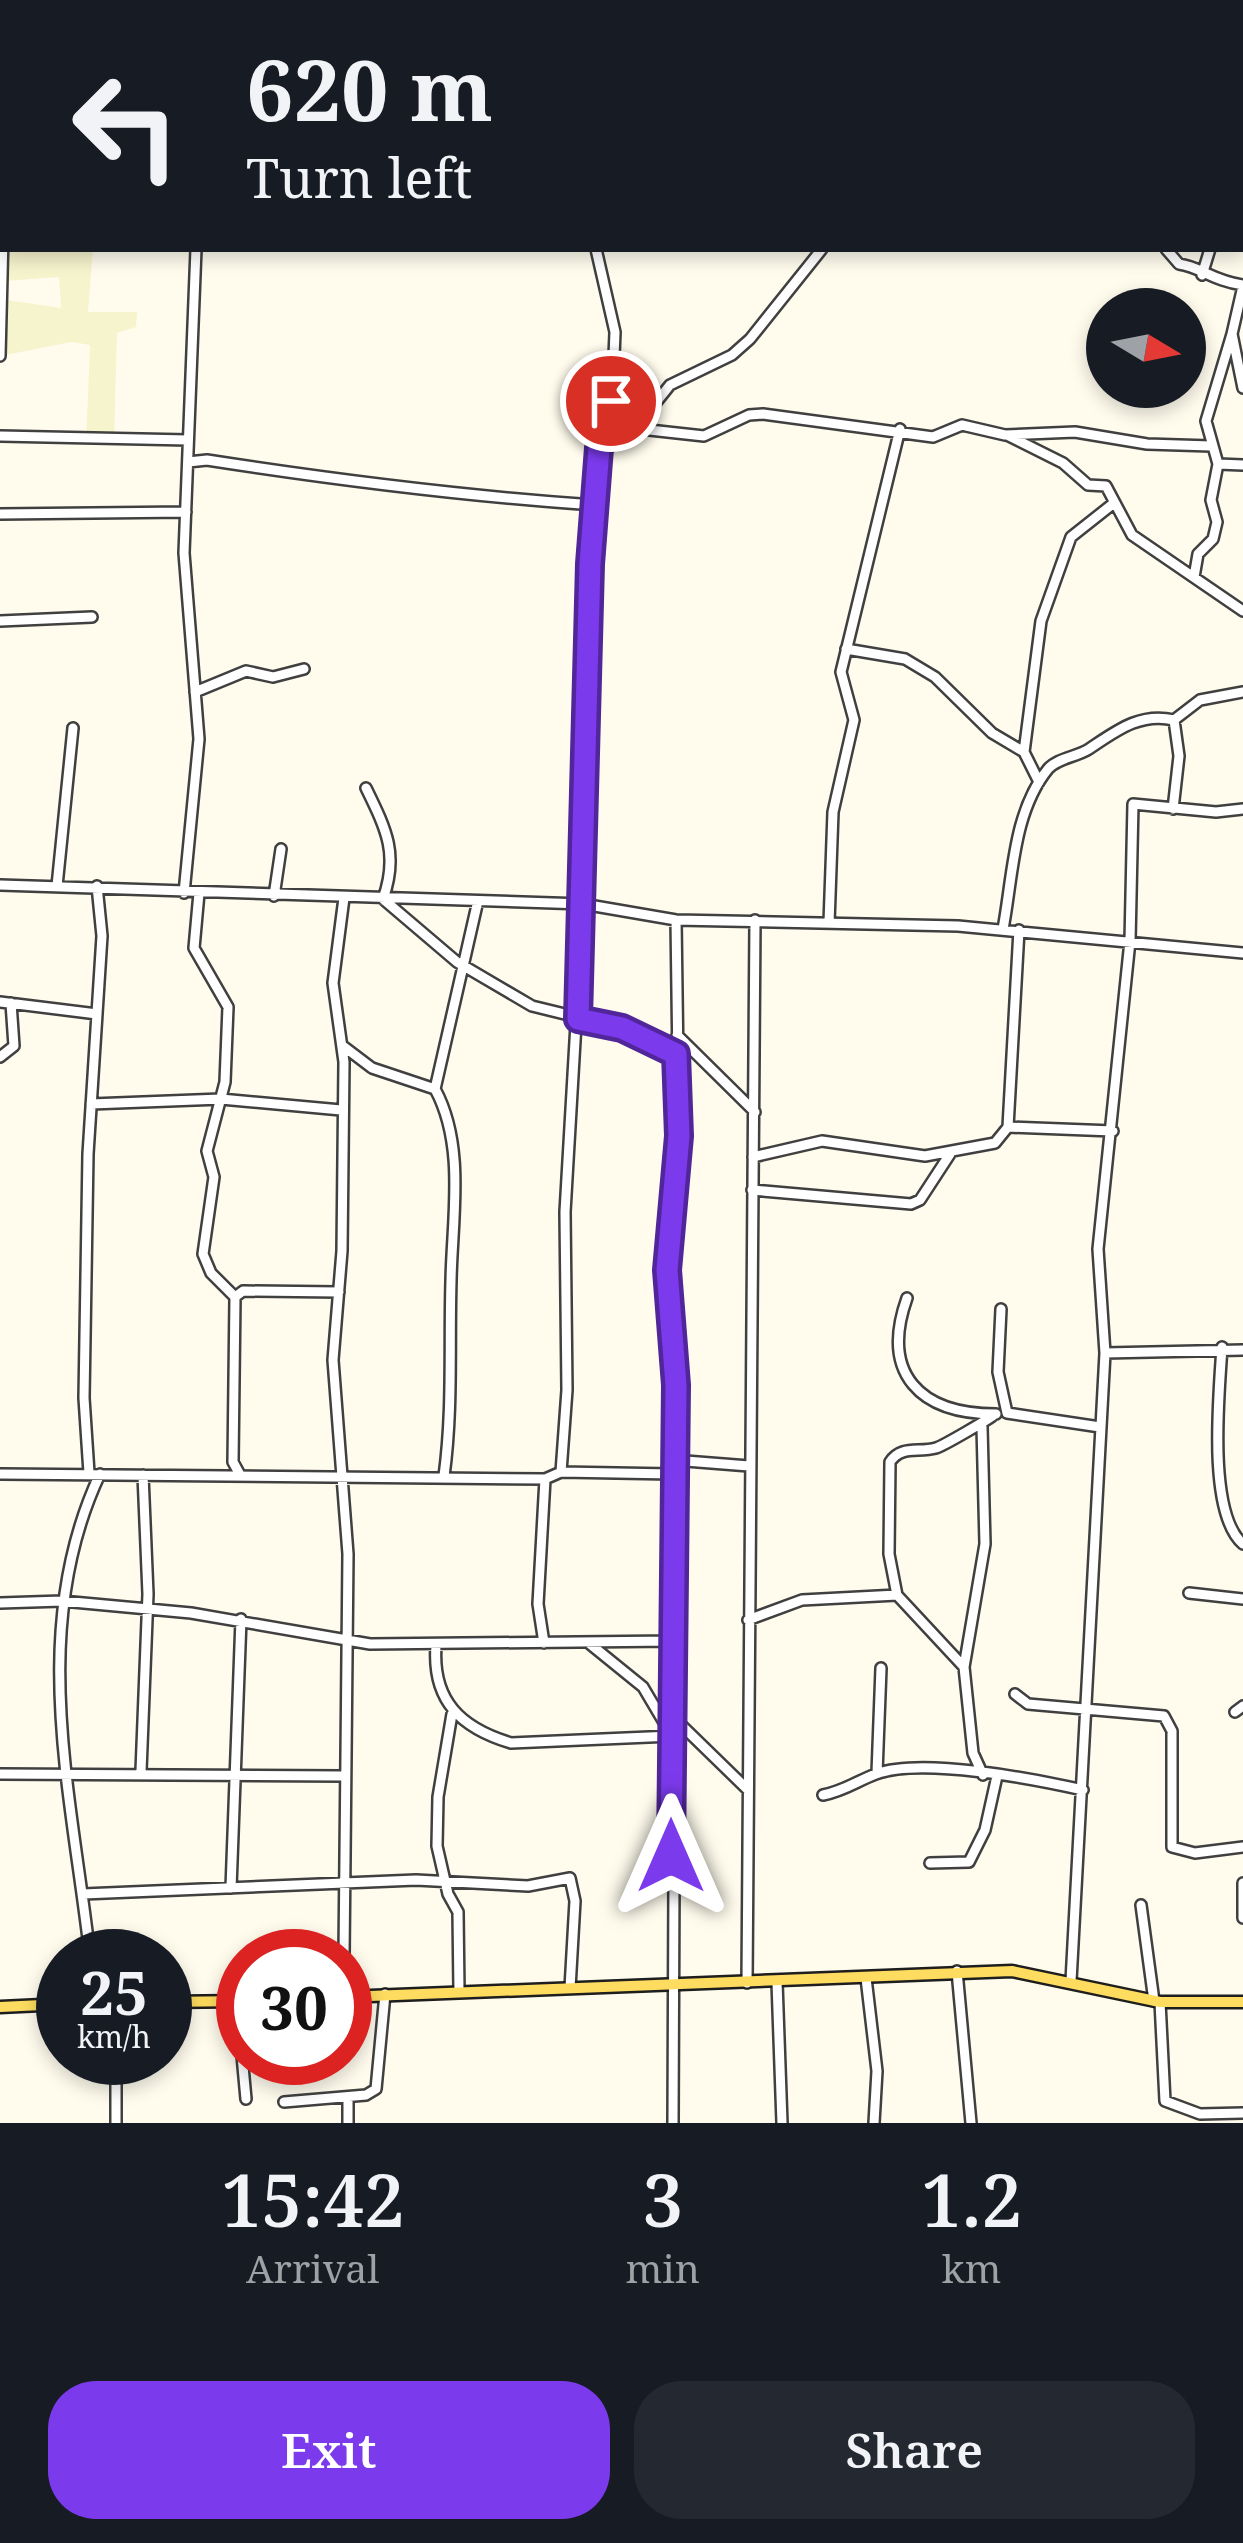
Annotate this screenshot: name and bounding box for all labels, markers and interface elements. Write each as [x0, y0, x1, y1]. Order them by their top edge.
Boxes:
text: 620 m [246, 31, 493, 146]
icon: left [48, 48, 204, 204]
text: Turn left [246, 140, 472, 214]
north arrow [1086, 288, 1206, 408]
map controls [1086, 288, 1206, 408]
pin [560, 350, 662, 452]
icon: arrive [578, 368, 644, 434]
position arrow [608, 1793, 734, 1919]
speed limit sign: 30 [216, 1929, 372, 2085]
text: 25 [80, 1951, 148, 2033]
text: km/h [77, 2016, 151, 2057]
text: 15:42 [221, 2150, 405, 2248]
text: 3 [642, 2150, 683, 2248]
text: 1.2 [921, 2150, 1022, 2248]
text: Arrival [246, 2241, 379, 2294]
text: min [626, 2241, 700, 2294]
text: km [942, 2241, 1001, 2294]
button: Exit [48, 2381, 610, 2519]
button: Share [634, 2381, 1195, 2519]

